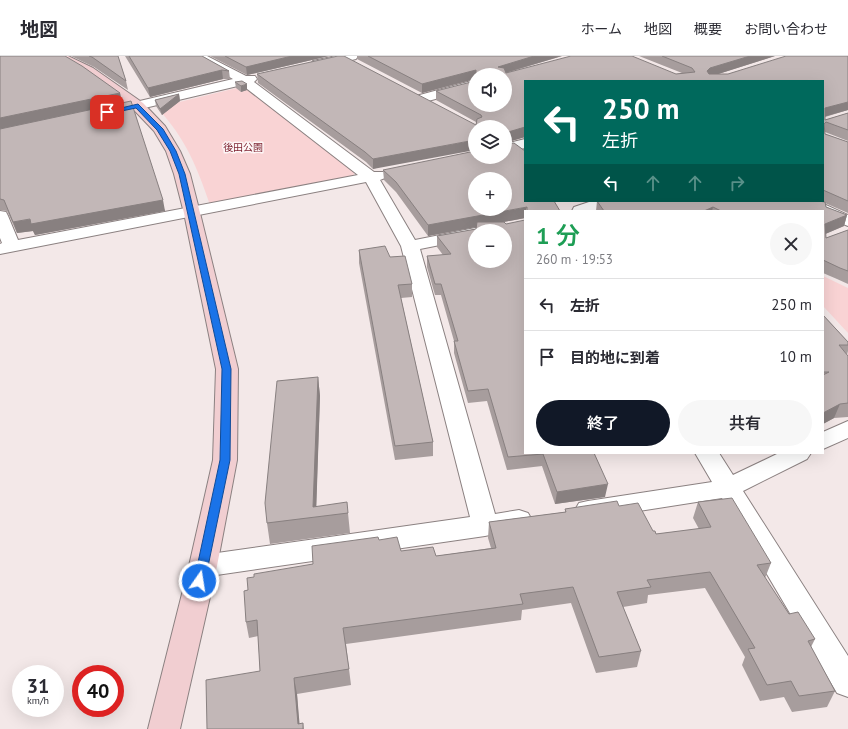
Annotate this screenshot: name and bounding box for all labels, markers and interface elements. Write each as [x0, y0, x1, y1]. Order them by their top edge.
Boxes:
text: 地図 [20, 17, 58, 41]
text: ホーム [580, 20, 622, 38]
text: 地図 [644, 20, 672, 38]
text: 概要 [694, 20, 722, 38]
text: お問い合わせ [744, 20, 828, 38]
map controls [468, 68, 512, 268]
button: sound [468, 68, 512, 112]
text: 250 m [602, 90, 679, 127]
pin [90, 95, 124, 129]
icon: left [536, 96, 588, 148]
icon: arrive [96, 101, 118, 123]
button: layers [468, 120, 512, 164]
text: 左折 [602, 129, 638, 152]
park label: 後田公園 [223, 141, 263, 154]
button: + [468, 172, 512, 216]
icon: left [600, 172, 622, 194]
icon: ahead [642, 172, 664, 194]
icon: ahead [684, 172, 706, 194]
icon: right [726, 172, 748, 194]
text: 1 分 [536, 220, 580, 251]
button: close [770, 223, 812, 265]
button: − [468, 224, 512, 268]
text: 260 m · 19:53 [536, 251, 613, 268]
icon: left [536, 294, 558, 316]
text: 250 m [771, 295, 812, 314]
text: 左折 [570, 296, 600, 315]
icon: arrive [536, 346, 558, 368]
text: 10 m [779, 347, 812, 366]
text: 目的地に到着 [570, 348, 660, 367]
button: 終了 [536, 400, 670, 446]
button: 共有 [678, 400, 812, 446]
position arrow [178, 560, 220, 602]
speed limit sign: 40 [72, 665, 124, 717]
text: 31 [27, 673, 49, 699]
text: km/h [27, 694, 49, 707]

